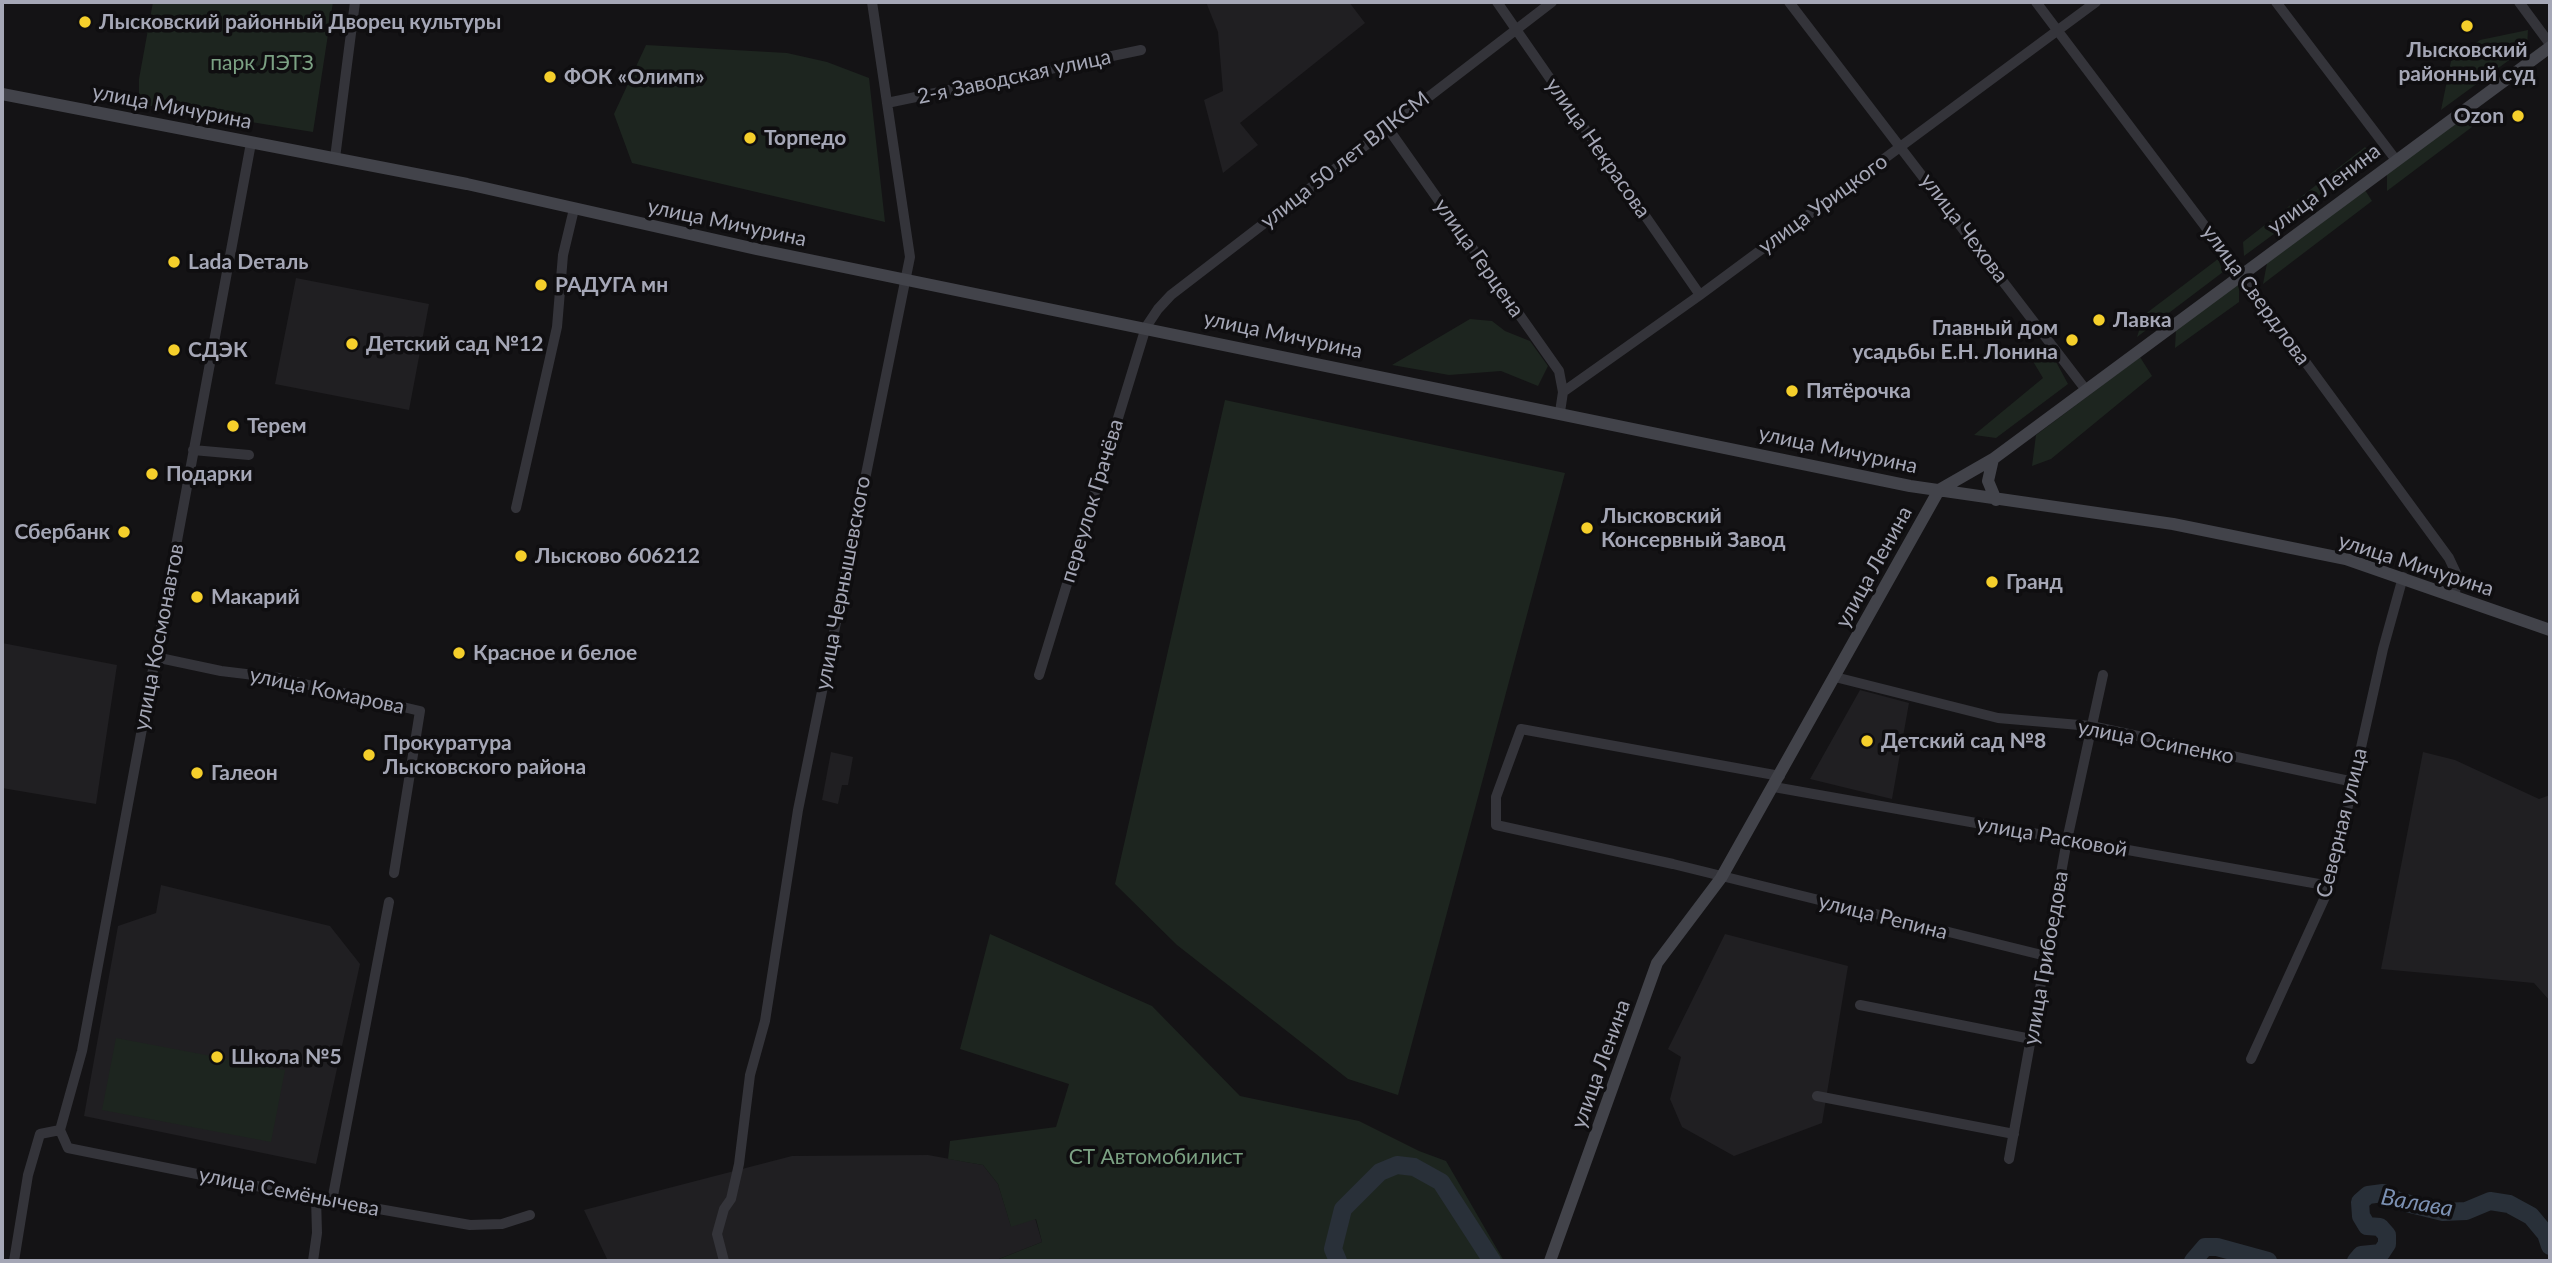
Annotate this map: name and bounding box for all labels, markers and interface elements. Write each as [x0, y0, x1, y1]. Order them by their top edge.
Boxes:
place label: Лысковский районный Дворец культуры [99, 9, 501, 35]
marker: Лысковский районный Дворец культуры [77, 14, 93, 30]
marker: Лысковский районный суд [2459, 18, 2475, 34]
place label: Лысковский районный суд [2398, 37, 2536, 87]
street label: 2-я Заводская улица [915, 44, 1113, 110]
park label: парк ЛЭТЗ [210, 50, 314, 76]
place label: ФОК «Олимп» [564, 64, 704, 90]
marker: ФОК «Олимп» [542, 69, 558, 85]
street label: улица Некрасова [1540, 73, 1656, 223]
street label: улица Мичурина [90, 79, 254, 135]
street label: улица 50 лет ВЛКСМ [1256, 86, 1434, 234]
place label: Ozon [2454, 103, 2504, 129]
marker: Ozon [2510, 108, 2526, 124]
place label: Торпедо [764, 125, 846, 151]
marker: Торпедо [742, 130, 758, 146]
street label: улица Ленина [2263, 138, 2385, 240]
street label: улица Урицкого [1754, 149, 1892, 259]
street label: улица Чехова [1915, 169, 2013, 287]
street label: улица Мичурина [645, 194, 809, 252]
street label: улица Герцена [1429, 194, 1529, 322]
street label: улица Свердлова [2197, 220, 2315, 370]
place label: Lada Dеталь [188, 249, 308, 275]
marker: Lada Dеталь [166, 254, 182, 270]
place label: РАДУГА мн [555, 272, 668, 298]
marker: РАДУГА мн [533, 277, 549, 293]
street label: улица Мичурина [1201, 306, 1365, 364]
place label: Лавка [2113, 307, 2172, 333]
marker: Лавка [2091, 312, 2107, 328]
place label: Главный дом усадьбы Е.Н. Лонина [1852, 315, 2058, 365]
place label: Детский сад №12 [366, 331, 543, 357]
marker: Главный дом усадьбы Е.Н. Лонина [2064, 332, 2080, 348]
marker: Детский сад №12 [344, 336, 360, 352]
place label: СДЭК [188, 337, 248, 363]
marker: СДЭК [166, 342, 182, 358]
place label: Пятёрочка [1806, 378, 1911, 404]
marker: Пятёрочка [1784, 383, 1800, 399]
place label: Терем [247, 413, 306, 439]
street label: переулок Грачёва [1055, 416, 1129, 586]
marker: Терем [225, 418, 241, 434]
street label: улица Мичурина [1756, 421, 1920, 479]
place label: Подарки [166, 461, 253, 487]
marker: Подарки [144, 466, 160, 482]
street label: улица Чернышевского [810, 474, 876, 692]
street label: улица Ленина [1830, 502, 1918, 632]
place label: Лысковский Консервный Завод [1601, 503, 1786, 553]
place label: Сбербанк [15, 519, 110, 545]
marker: Лысковский Консервный Завод [1579, 520, 1595, 536]
marker: Сбербанк [116, 524, 132, 540]
street label: улица Мичурина [2335, 528, 2497, 602]
street label: улица Космонавтов [129, 541, 189, 733]
place label: Лысково 606212 [535, 543, 700, 569]
marker: Лысково 606212 [513, 548, 529, 564]
place label: Гранд [2006, 569, 2063, 595]
marker: Гранд [1984, 574, 2000, 590]
place label: Макарий [211, 584, 300, 610]
marker: Макарий [189, 589, 205, 605]
place label: Красное и белое [473, 640, 637, 666]
marker: Красное и белое [451, 645, 467, 661]
street label: улица Комарова [247, 662, 407, 720]
street label: улица Осипенко [2076, 714, 2236, 770]
place label: Детский сад №8 [1881, 728, 2046, 754]
place label: Прокуратура Лысковского района [383, 730, 586, 780]
marker: Детский сад №8 [1859, 733, 1875, 749]
street label: Северная улица [2311, 745, 2373, 901]
marker: Прокуратура Лысковского района [361, 747, 377, 763]
place label: Галеон [211, 760, 278, 786]
marker: Галеон [189, 765, 205, 781]
street label: улица Расковой [1975, 811, 2129, 863]
street label: улица Грибоедова [2018, 869, 2074, 1047]
street label: улица Репина [1816, 889, 1950, 945]
street label: улица Ленина [1566, 996, 1636, 1132]
place label: Школа №5 [231, 1044, 342, 1070]
marker: Школа №5 [209, 1049, 225, 1065]
park label: СТ Автомобилист [1069, 1144, 1243, 1170]
street label: улица Семёнычева [197, 1162, 381, 1222]
water label: Валава [2379, 1183, 2455, 1223]

